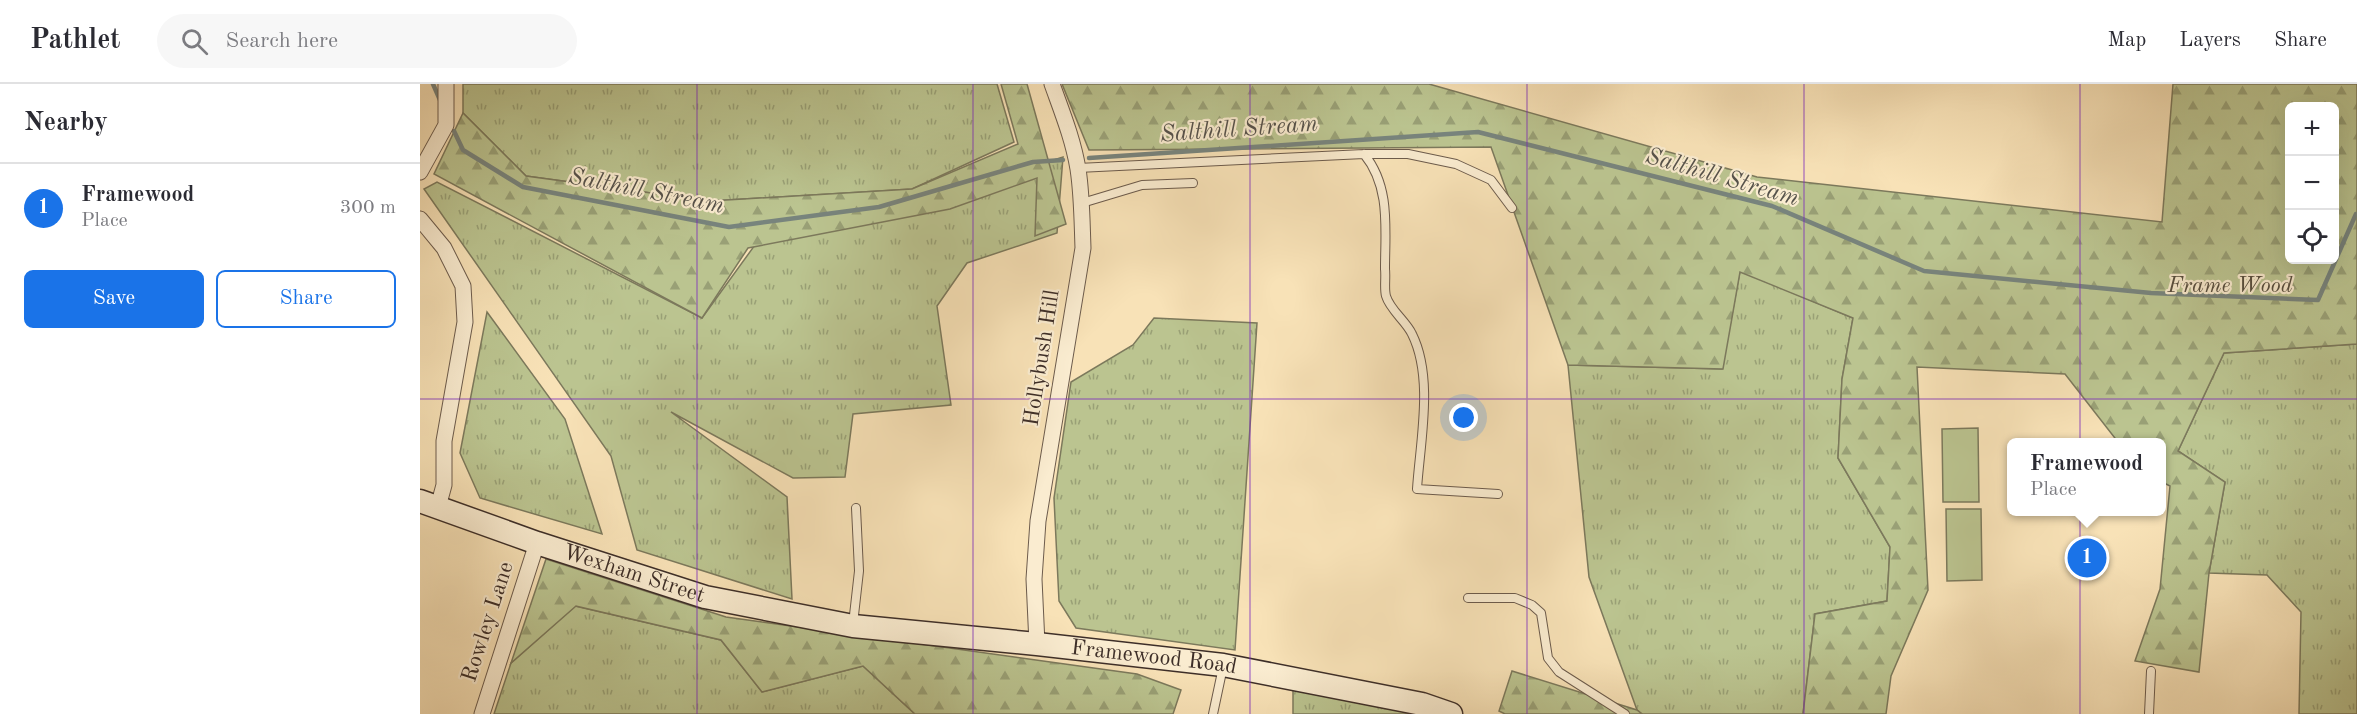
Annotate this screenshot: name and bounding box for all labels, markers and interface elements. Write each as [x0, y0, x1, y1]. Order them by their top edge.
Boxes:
search box [157, 14, 577, 68]
icon: search [178, 25, 211, 58]
text: Pathlet [30, 27, 121, 55]
text: Search here [226, 30, 338, 52]
text: Map [2107, 30, 2146, 51]
text: Layers [2179, 30, 2241, 51]
text: Share [2274, 30, 2327, 51]
map controls [2285, 102, 2339, 264]
button: + [2285, 102, 2339, 156]
text: Nearby [24, 110, 108, 136]
water label: Salthill Stream [1159, 113, 1319, 147]
water label: Salthill Stream [1643, 145, 1801, 211]
button: − [2285, 156, 2339, 210]
water label: Salthill Stream [566, 165, 726, 219]
text: Framewood [81, 184, 194, 206]
text: 1 [38, 198, 49, 218]
text: 300 m [340, 198, 396, 218]
button: locate [2285, 210, 2339, 264]
text: Place [81, 211, 128, 231]
button: Save [24, 270, 204, 328]
button: Share [216, 270, 396, 328]
park label: Frame Wood [2167, 275, 2293, 297]
street label: Hollybush Hill [1020, 288, 1064, 428]
your location [1449, 403, 1478, 432]
popup [2007, 438, 2166, 516]
text: Framewood [2030, 453, 2143, 475]
text: Place [2030, 480, 2077, 500]
pin: 1 [2068, 536, 2106, 580]
street label: Wexham Street [560, 541, 708, 607]
street label: Rowley Lane [458, 559, 518, 685]
street label: Framewood Road [1070, 637, 1239, 678]

